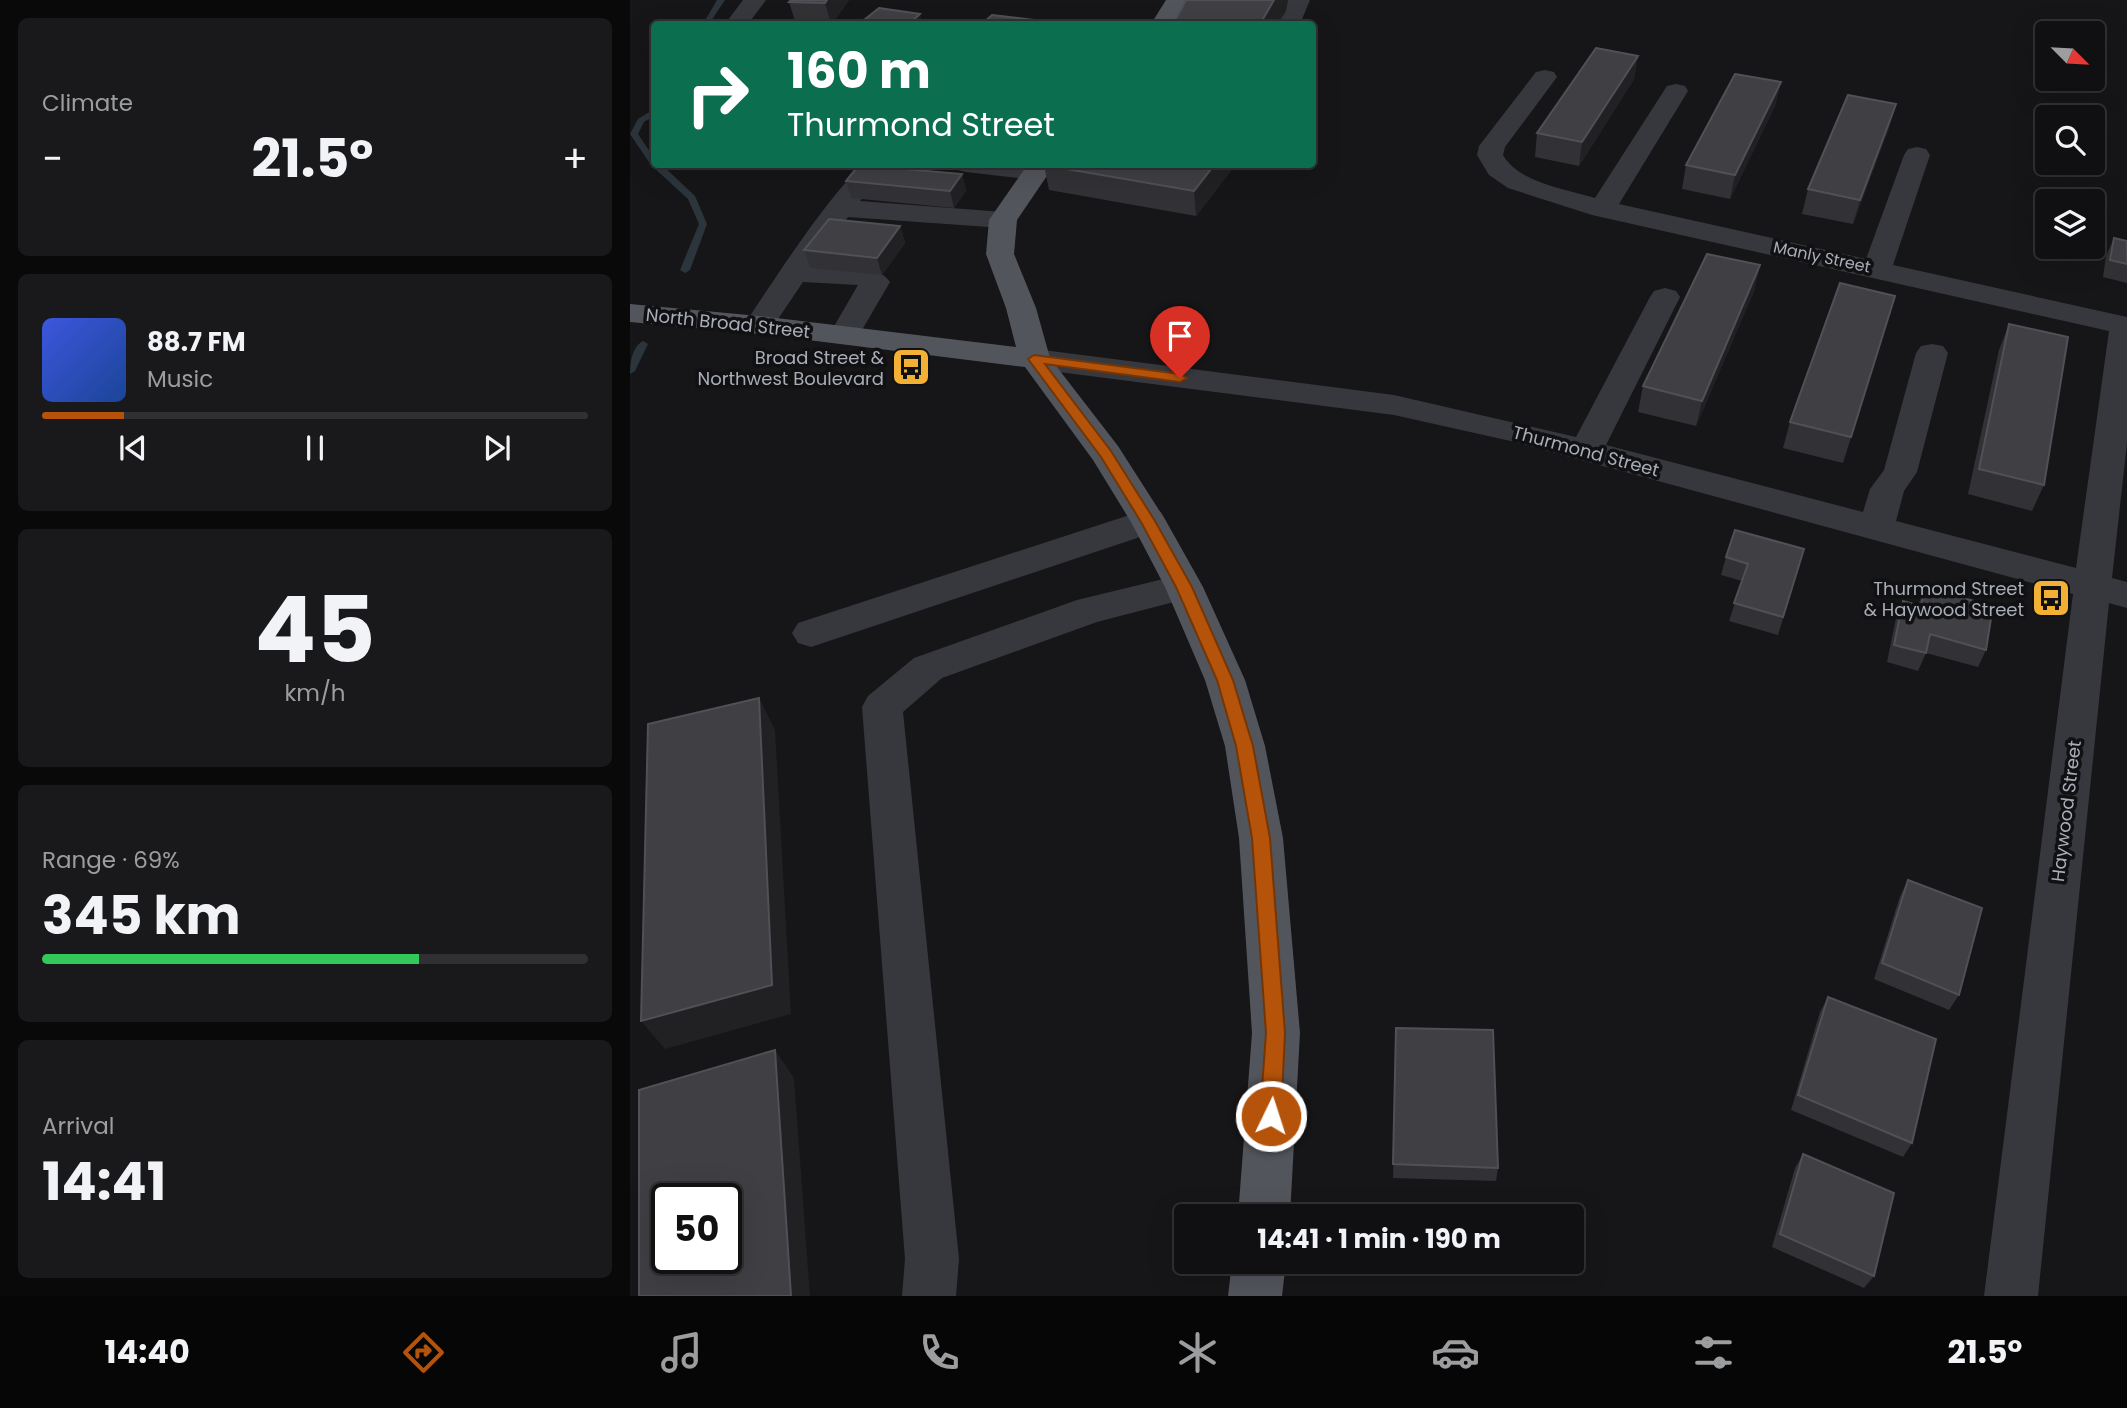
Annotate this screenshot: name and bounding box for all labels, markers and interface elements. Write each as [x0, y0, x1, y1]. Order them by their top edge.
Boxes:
north arrow [2035, 21, 2105, 91]
map controls [2035, 21, 2105, 259]
text: 160 m [787, 37, 931, 105]
icon: right [672, 49, 763, 140]
text: Climate [42, 87, 133, 119]
text: Thurmond Street [787, 102, 1055, 147]
button: search [2035, 105, 2105, 175]
text: 21.5° [252, 122, 373, 195]
text: − [42, 132, 63, 185]
text: + [562, 132, 588, 185]
button: layers [2035, 189, 2105, 259]
street label: Manly Street [1771, 235, 1873, 279]
street label: North Broad Street [645, 302, 811, 344]
pin [1150, 306, 1210, 378]
icon: arrive [1161, 317, 1199, 355]
text: 88.7 FM [147, 324, 246, 360]
place label: Broad Street & Northwest Boulevard [698, 345, 885, 391]
bus stop icon: Broad Street & Northwest Boulevard [890, 346, 932, 388]
text: Music [147, 363, 213, 395]
street label: Thurmond Street [1510, 419, 1662, 483]
icon: previous [114, 429, 152, 467]
icon: pause [296, 429, 334, 467]
icon: next [478, 429, 516, 467]
text: 45 [255, 566, 375, 694]
place label: Thurmond Street & Haywood Street [1864, 576, 2024, 622]
bus stop icon: Thurmond Street & Haywood Street [2030, 577, 2072, 619]
text: km/h [284, 677, 346, 709]
street label: Haywood Street [2045, 739, 2087, 883]
text: Range · 69% [42, 844, 180, 876]
text: 345 km [42, 879, 241, 952]
position arrow [1234, 1079, 1308, 1153]
text: Arrival [42, 1110, 114, 1142]
text: 14:41 [42, 1145, 166, 1218]
speed limit sign: 50 [651, 1183, 742, 1274]
text: 14:41 · 1 min · 190 m [1257, 1221, 1501, 1257]
icon: directions [399, 1328, 448, 1377]
icon: music [657, 1328, 706, 1377]
icon: phone [915, 1328, 964, 1377]
icon: climate [1173, 1328, 1222, 1377]
icon: car [1431, 1328, 1480, 1377]
icon: filters [1689, 1328, 1738, 1377]
text: 14:40 [105, 1329, 190, 1374]
text: 21.5° [1947, 1329, 2022, 1374]

